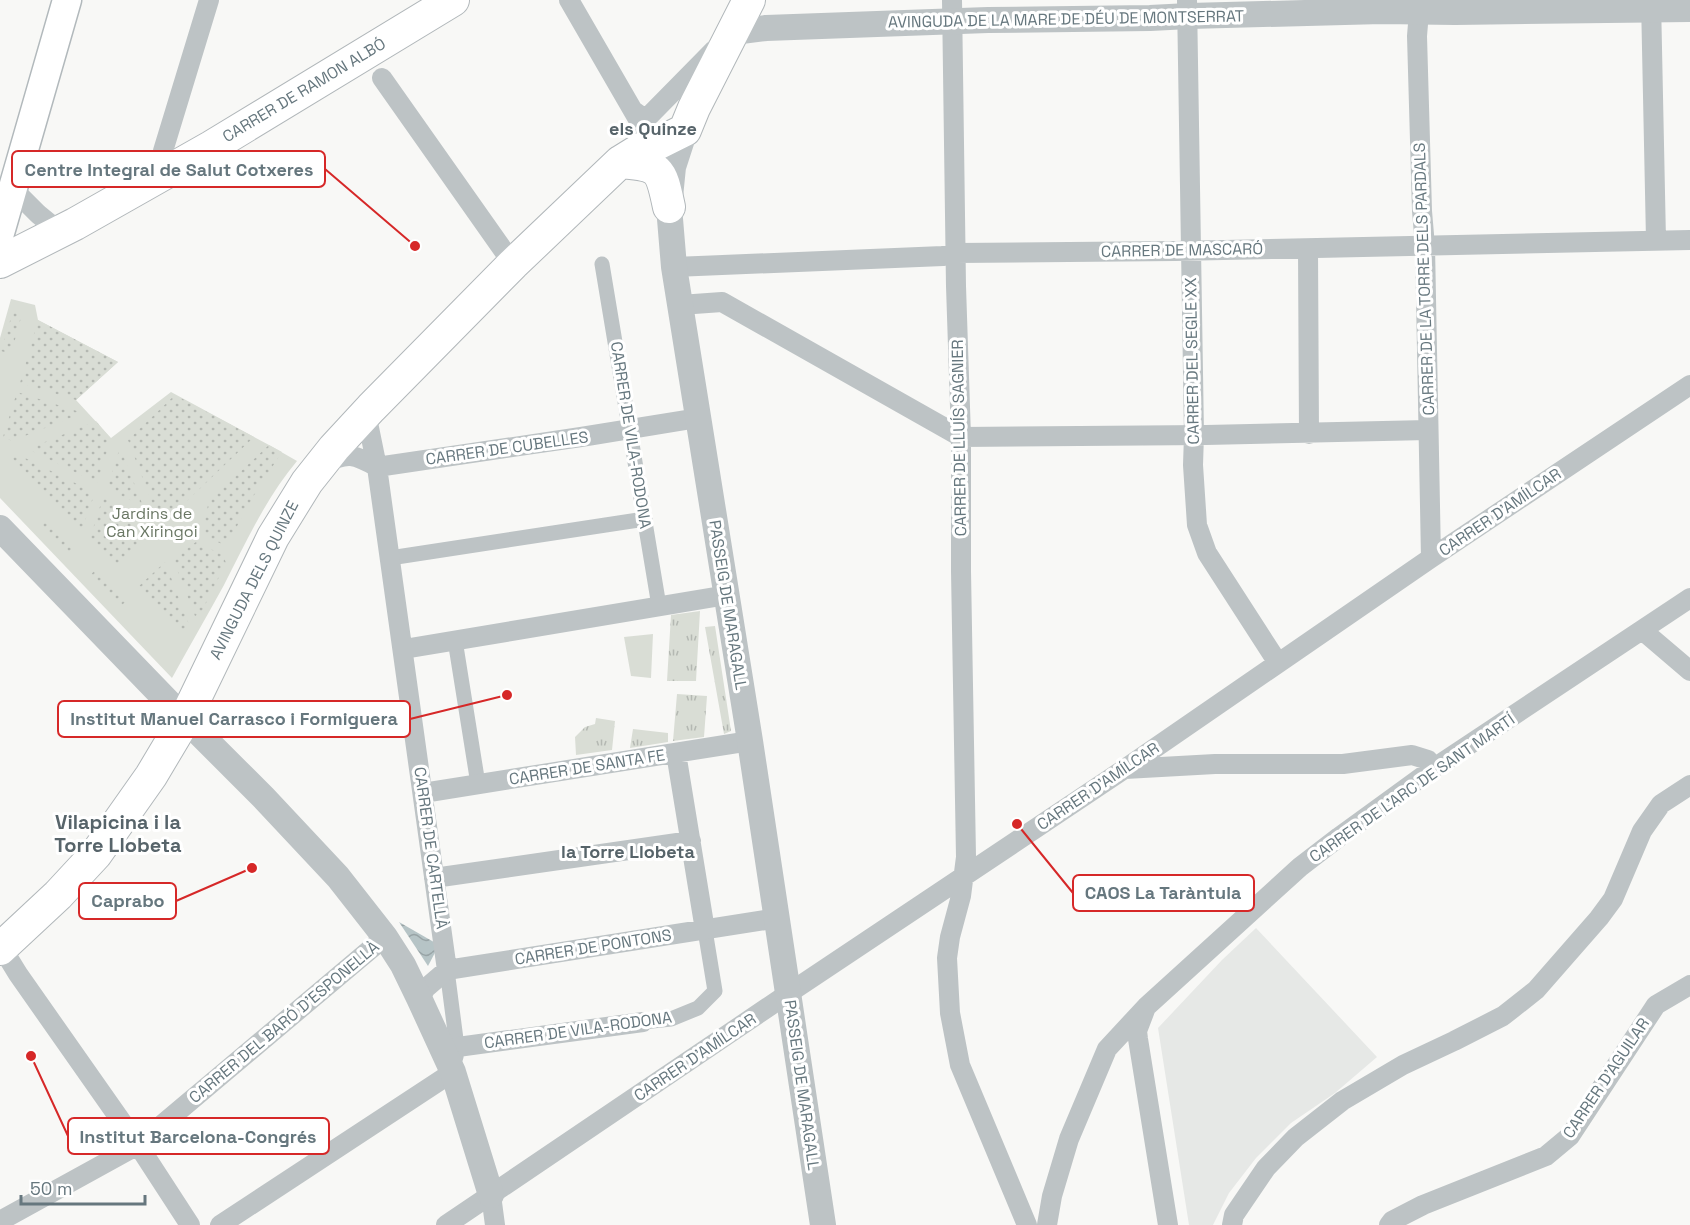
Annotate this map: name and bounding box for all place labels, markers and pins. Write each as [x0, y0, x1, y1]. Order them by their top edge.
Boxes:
callout: Centre Integral de Salut Cotxeres [12, 151, 325, 187]
callout: Institut Manuel Carrasco i Formiguera [58, 701, 410, 737]
callout: CAOS La Taràntula [1073, 875, 1254, 911]
callout: Caprabo [79, 883, 176, 919]
callout: Institut Barcelona-Congrés [68, 1118, 329, 1154]

